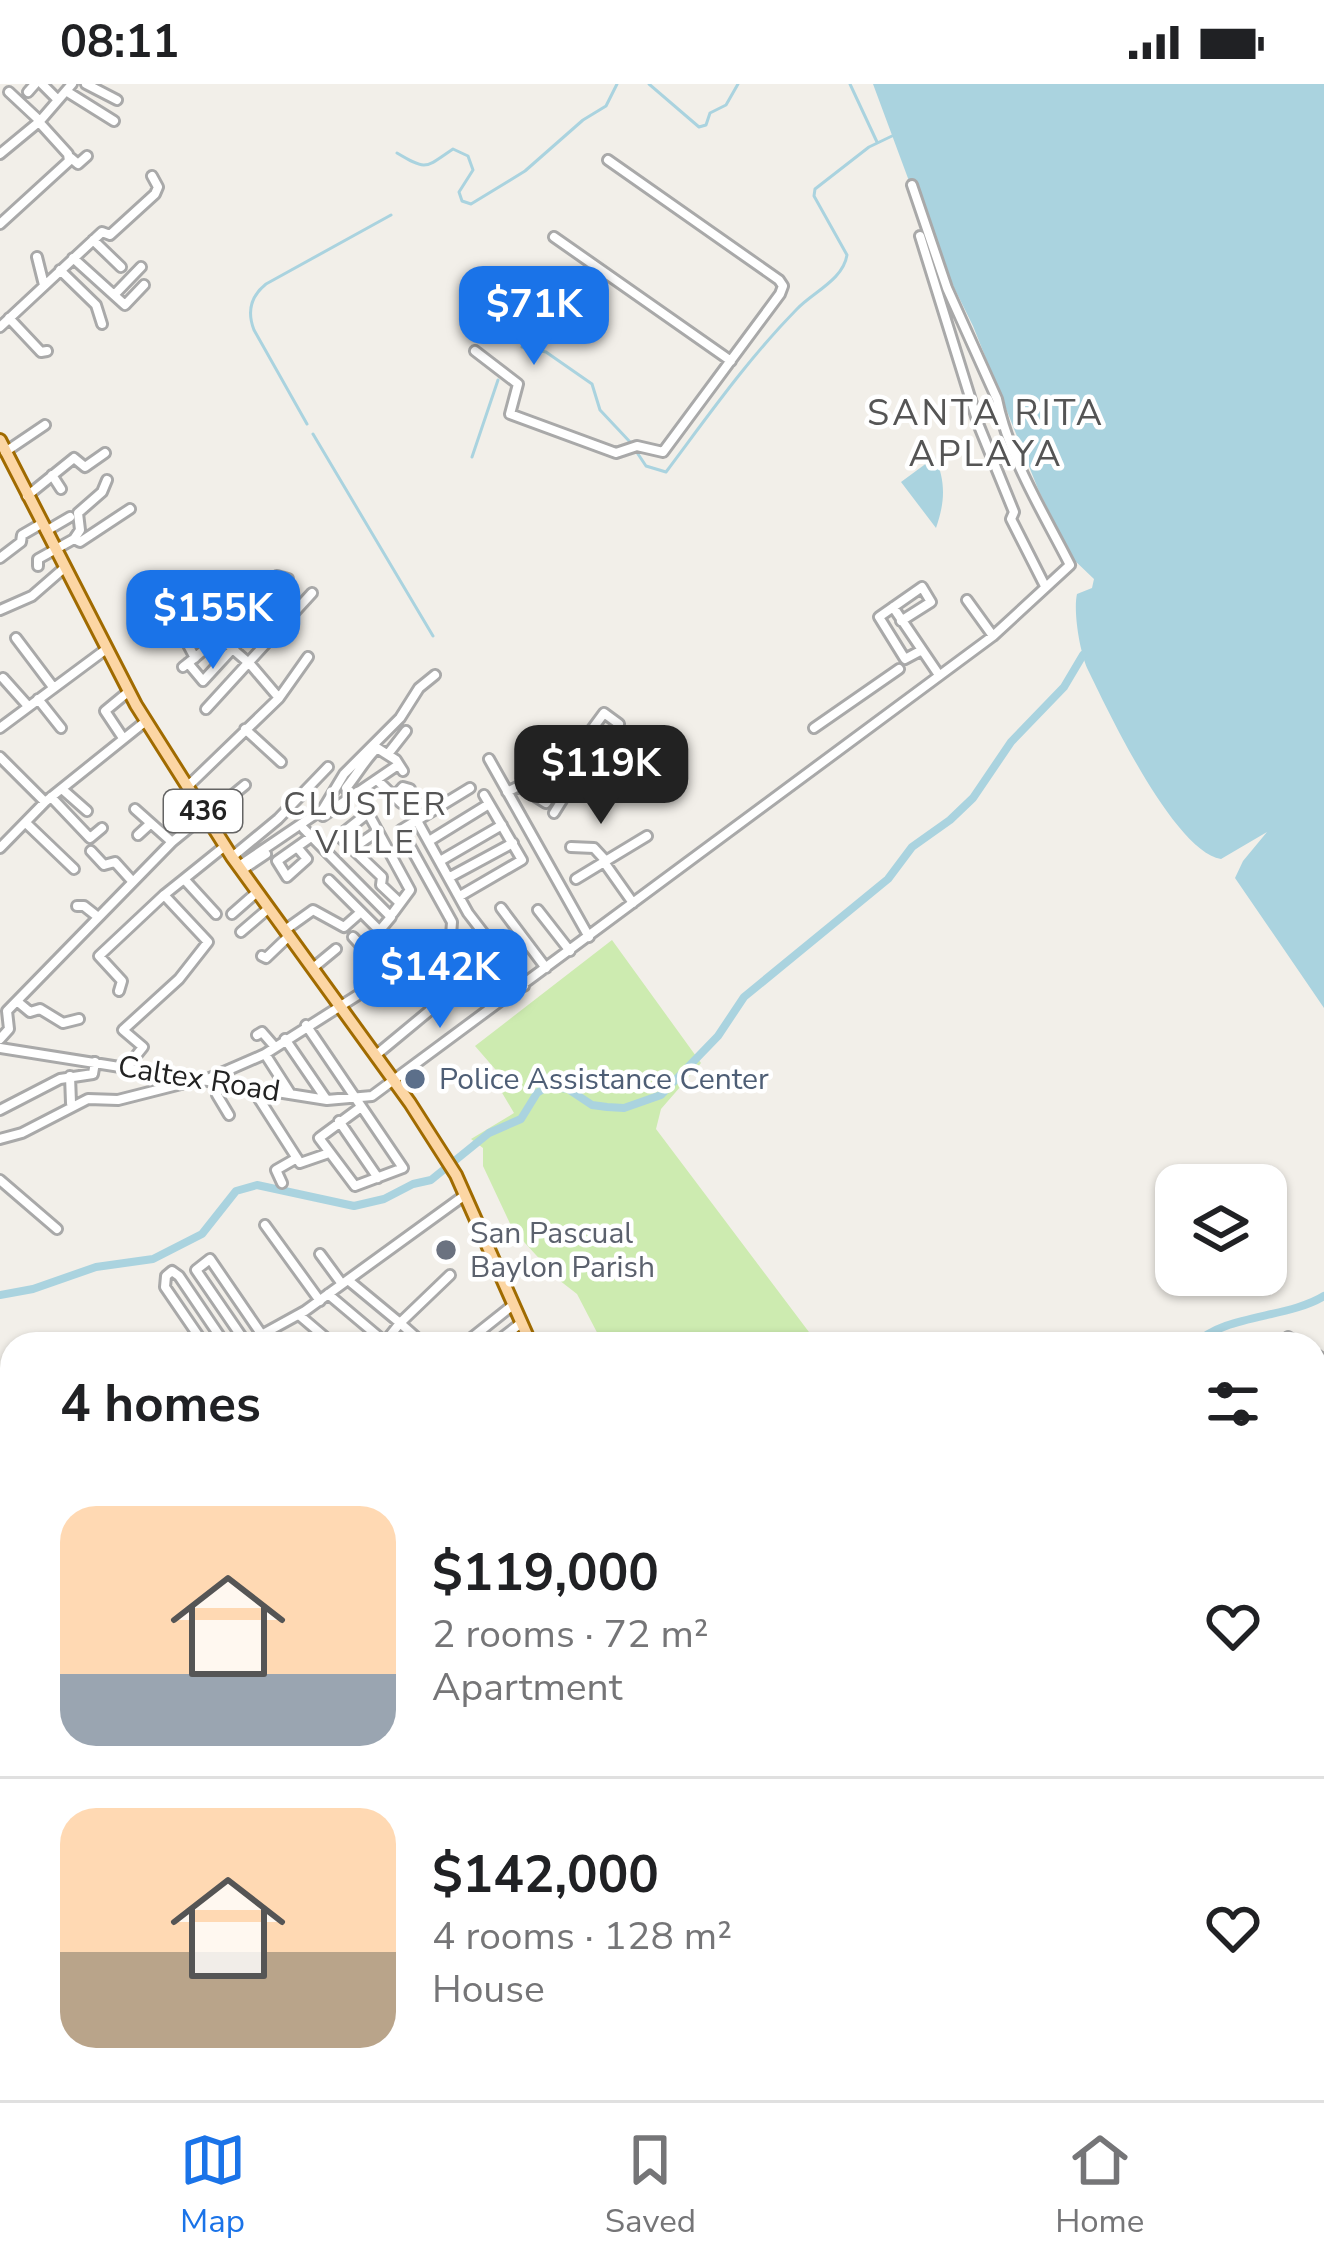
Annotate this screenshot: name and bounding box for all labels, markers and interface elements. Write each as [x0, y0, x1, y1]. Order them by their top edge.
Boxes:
text: 08:11 [60, 12, 179, 73]
pin: $71K [463, 266, 605, 368]
text: $71K [486, 278, 582, 331]
district label: SANTA RITA APLAYA [867, 389, 1105, 479]
pin: $155K [129, 570, 297, 672]
text: $155K [153, 582, 273, 635]
pin: $119K [517, 725, 685, 827]
text: $119K [541, 737, 661, 790]
district label: CLUSTER VILLE [283, 782, 449, 865]
road number: 436 [164, 790, 242, 832]
pin: $142K [356, 929, 524, 1031]
text: $142K [380, 941, 500, 994]
street label: Caltex Road [115, 1046, 283, 1112]
place label: Police Assistance Center [439, 1059, 769, 1100]
marker: Police Assistance Center [402, 1066, 428, 1092]
map controls [1155, 1164, 1287, 1296]
button: layers [1155, 1164, 1287, 1296]
place label: San Pascual Baylon Parish [470, 1213, 655, 1288]
marker: San Pascual Baylon Parish [433, 1237, 459, 1263]
text: 4 homes [60, 1369, 261, 1439]
icon: filters [1200, 1371, 1266, 1437]
text: $119,000 [432, 1538, 659, 1608]
icon: home [156, 1554, 300, 1698]
icon: heart [1200, 1593, 1266, 1659]
text: 2 rooms · 72 m² [432, 1608, 709, 1661]
text: Apartment [432, 1661, 622, 1714]
text: $142,000 [432, 1840, 659, 1910]
icon: home [156, 1856, 300, 2000]
icon: heart [1200, 1895, 1266, 1961]
text: 4 rooms · 128 m² [432, 1910, 732, 1963]
text: House [432, 1963, 545, 2016]
tab: Map [180, 2127, 246, 2244]
tab: Saved [605, 2127, 696, 2244]
tab: Home [1055, 2127, 1144, 2244]

